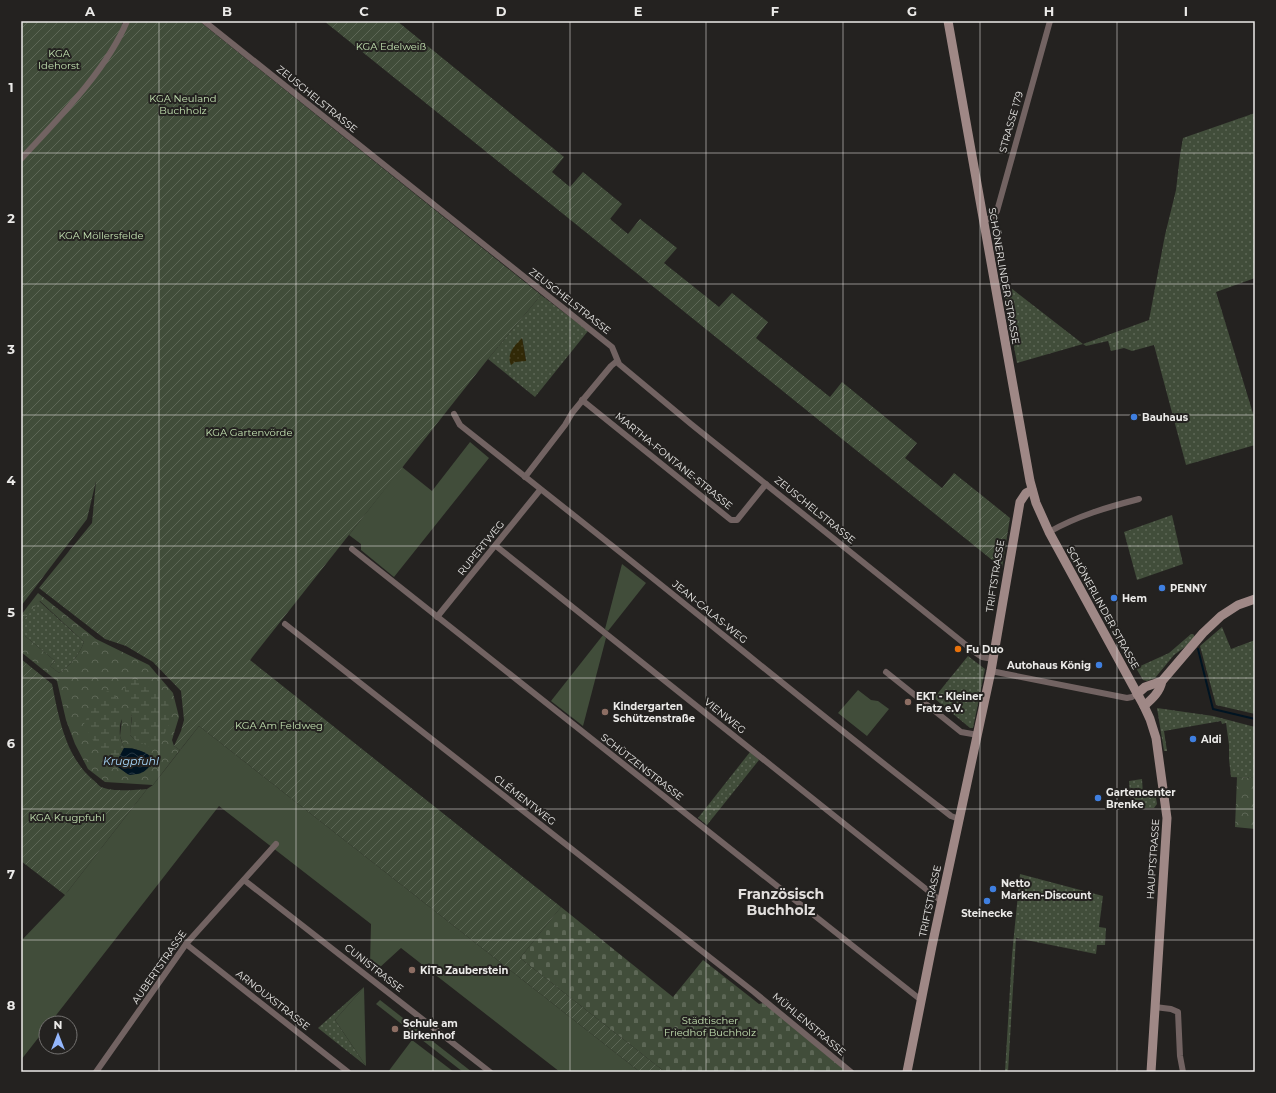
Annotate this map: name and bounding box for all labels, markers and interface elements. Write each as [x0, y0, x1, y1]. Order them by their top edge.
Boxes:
text: A [84, 3, 96, 19]
text: B [222, 3, 232, 19]
text: C [359, 3, 369, 19]
text: D [496, 3, 507, 19]
text: E [634, 3, 643, 19]
text: F [771, 3, 779, 19]
text: G [907, 3, 917, 19]
text: H [1044, 3, 1054, 19]
text: I [1184, 3, 1188, 19]
park label: KGA Edelweiß [356, 40, 427, 53]
park label: KGA Idehorst [38, 47, 80, 72]
street label: ZEUSCHELSTRASSE [274, 62, 360, 136]
text: 1 [8, 79, 14, 95]
street label: STRASSE 179 [996, 90, 1026, 154]
park label: KGA Neuland Buchholz [149, 92, 217, 117]
street label: SCHÖNERLINDER STRASSE [986, 207, 1023, 346]
text: 2 [7, 210, 15, 226]
park label: KGA Möllersfelde [58, 229, 144, 242]
street label: ZEUSCHELSTRASSE [527, 265, 614, 337]
text: 3 [6, 341, 15, 357]
street label: MARTHA-FONTANE-STRASSE [613, 410, 736, 513]
place label: Bauhaus [1142, 411, 1189, 424]
marker: Bauhaus [1129, 412, 1139, 422]
park label: KGA Gartenvörde [206, 426, 292, 439]
text: 4 [7, 472, 16, 488]
street label: ZEUSCHELSTRASSE [772, 473, 858, 547]
street label: RUPERTWEG [455, 518, 507, 578]
street label: TRIFTSTRASSE [983, 539, 1007, 613]
street label: SCHÖNERLINDER STRASSE [1064, 544, 1142, 672]
street label: JEAN-CALAS-WEG [669, 577, 750, 646]
place label: PENNY [1170, 582, 1207, 595]
marker: PENNY [1157, 583, 1167, 593]
place label: Hem [1122, 592, 1147, 605]
marker: Hem [1109, 593, 1119, 603]
text: 5 [7, 604, 15, 620]
place label: Fu Duo [966, 643, 1004, 656]
marker: Fu Duo [953, 644, 963, 654]
place label: Autohaus König [1006, 659, 1091, 672]
marker: Autohaus König [1094, 660, 1104, 670]
place label: EKT - Kleiner Fratz e.V. [916, 690, 984, 715]
street label: VIENWEG [702, 695, 748, 737]
marker: EKT - Kleiner Fratz e.V. [903, 697, 913, 707]
place label: Kindergarten Schützenstraße [613, 700, 695, 725]
marker: Kindergarten Schützenstraße [600, 707, 610, 717]
park label: KGA Am Feldweg [235, 719, 323, 732]
street label: SCHÜTZENSTRASSE [598, 731, 686, 804]
place label: Aldi [1200, 733, 1222, 746]
marker: Aldi [1188, 734, 1198, 744]
text: 6 [7, 735, 16, 751]
water label: Krugpfuhl [103, 754, 159, 768]
street label: CLÉMENTWEG [491, 772, 559, 828]
place label: Gartencenter Brenke [1106, 786, 1176, 811]
marker: Gartencenter Brenke [1093, 793, 1103, 803]
park label: KGA Krugpfuhl [29, 811, 105, 824]
street label: HAUPTSTRASSE [1144, 818, 1162, 900]
street label: TRIFTSTRASSE [916, 864, 944, 938]
text: 7 [7, 866, 15, 882]
place label: Netto Marken-Discount [1001, 877, 1092, 902]
marker: Netto Marken-Discount [988, 884, 998, 894]
district label: Französisch Buchholz [738, 885, 824, 919]
marker: Steinecke [982, 896, 992, 906]
place label: Steinecke [961, 907, 1013, 920]
street label: AUBERTSTRASSE [129, 927, 189, 1006]
street label: CUNISTRASSE [342, 941, 406, 995]
place label: KiTa Zauberstein [420, 964, 508, 977]
marker: KiTa Zauberstein [407, 965, 417, 975]
street label: ARNOUXSTRASSE [233, 967, 313, 1033]
street label: MÜHLENSTRASSE [770, 990, 848, 1059]
text: 8 [7, 997, 16, 1013]
park label: Städtischer Friedhof Buchholz [664, 1014, 756, 1039]
north arrow [38, 1015, 78, 1055]
place label: Schule am Birkenhof [403, 1017, 458, 1042]
text: N [54, 1018, 62, 1032]
marker: Schule am Birkenhof [390, 1024, 400, 1034]

